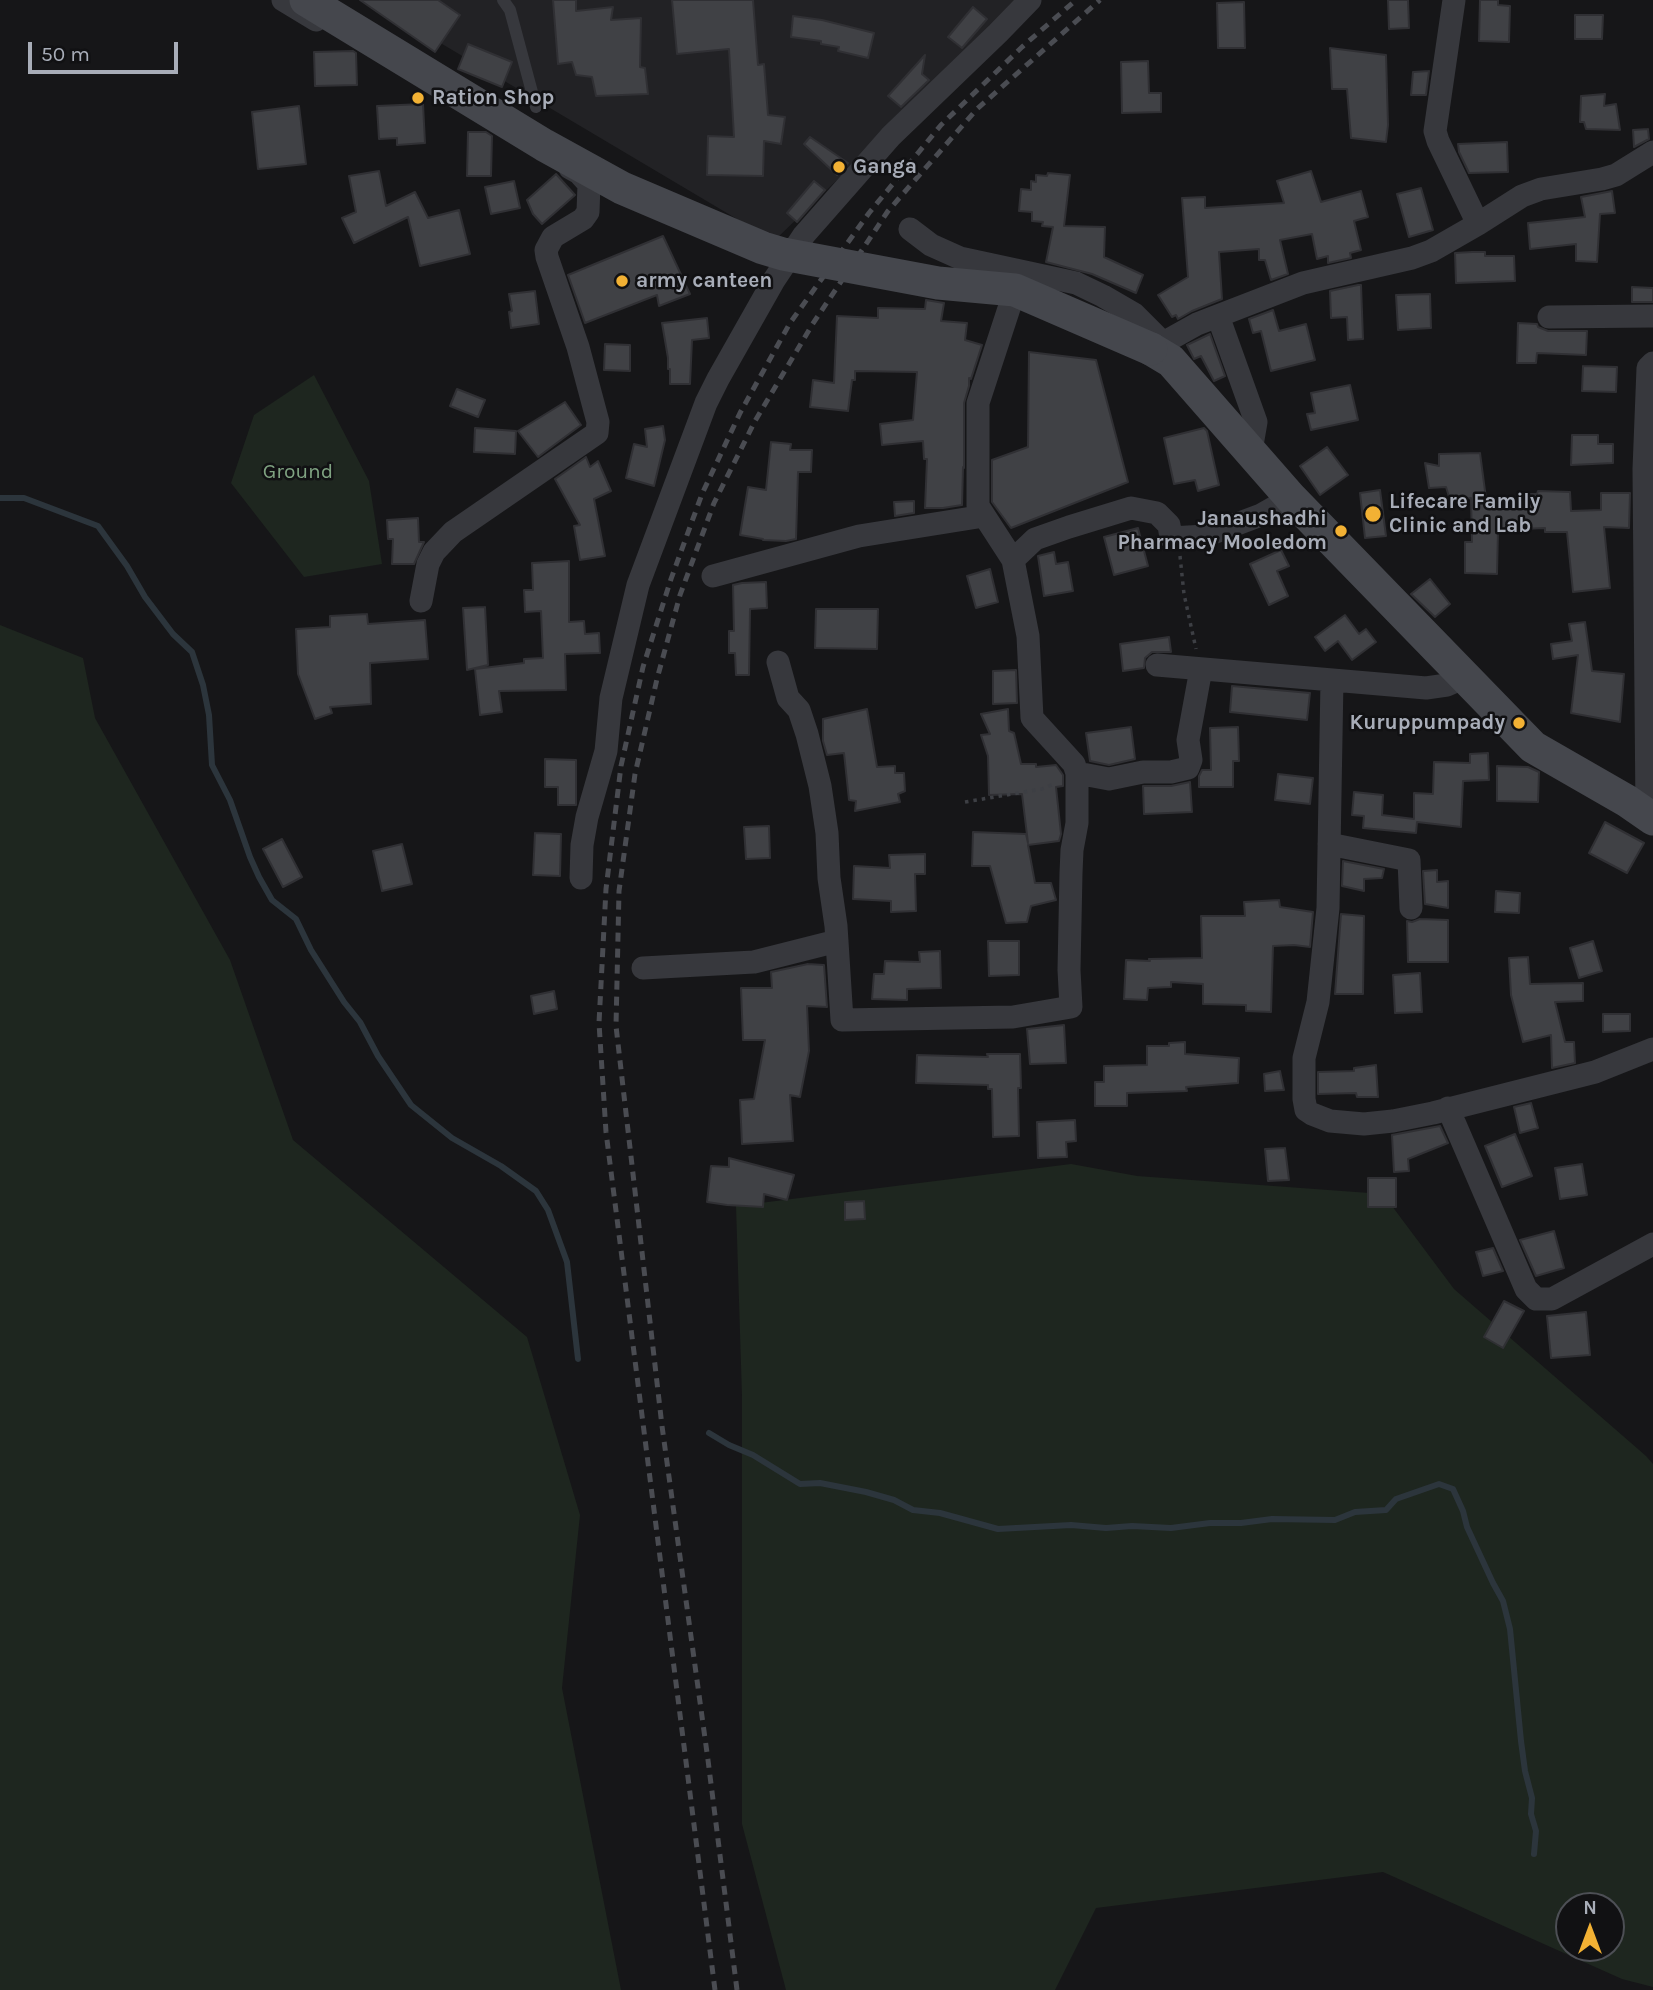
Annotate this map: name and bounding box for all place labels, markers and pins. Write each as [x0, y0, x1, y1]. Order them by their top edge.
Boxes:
place label: Ration Shop [432, 85, 554, 111]
marker: Ration Shop [410, 90, 426, 106]
place label: Ganga [853, 154, 917, 180]
marker: Ganga [831, 159, 847, 175]
place label: army canteen [636, 268, 772, 294]
marker: army canteen [614, 273, 630, 289]
place label: Lifecare Family Clinic and Lab [1389, 489, 1540, 539]
marker: Lifecare Family Clinic and Lab [1363, 504, 1383, 524]
place label: Janaushadhi Pharmacy Mooledom [1118, 506, 1327, 556]
marker: Janaushadhi Pharmacy Mooledom [1333, 523, 1349, 539]
place label: Kuruppumpady [1349, 710, 1505, 736]
marker: Kuruppumpady [1511, 715, 1527, 731]

